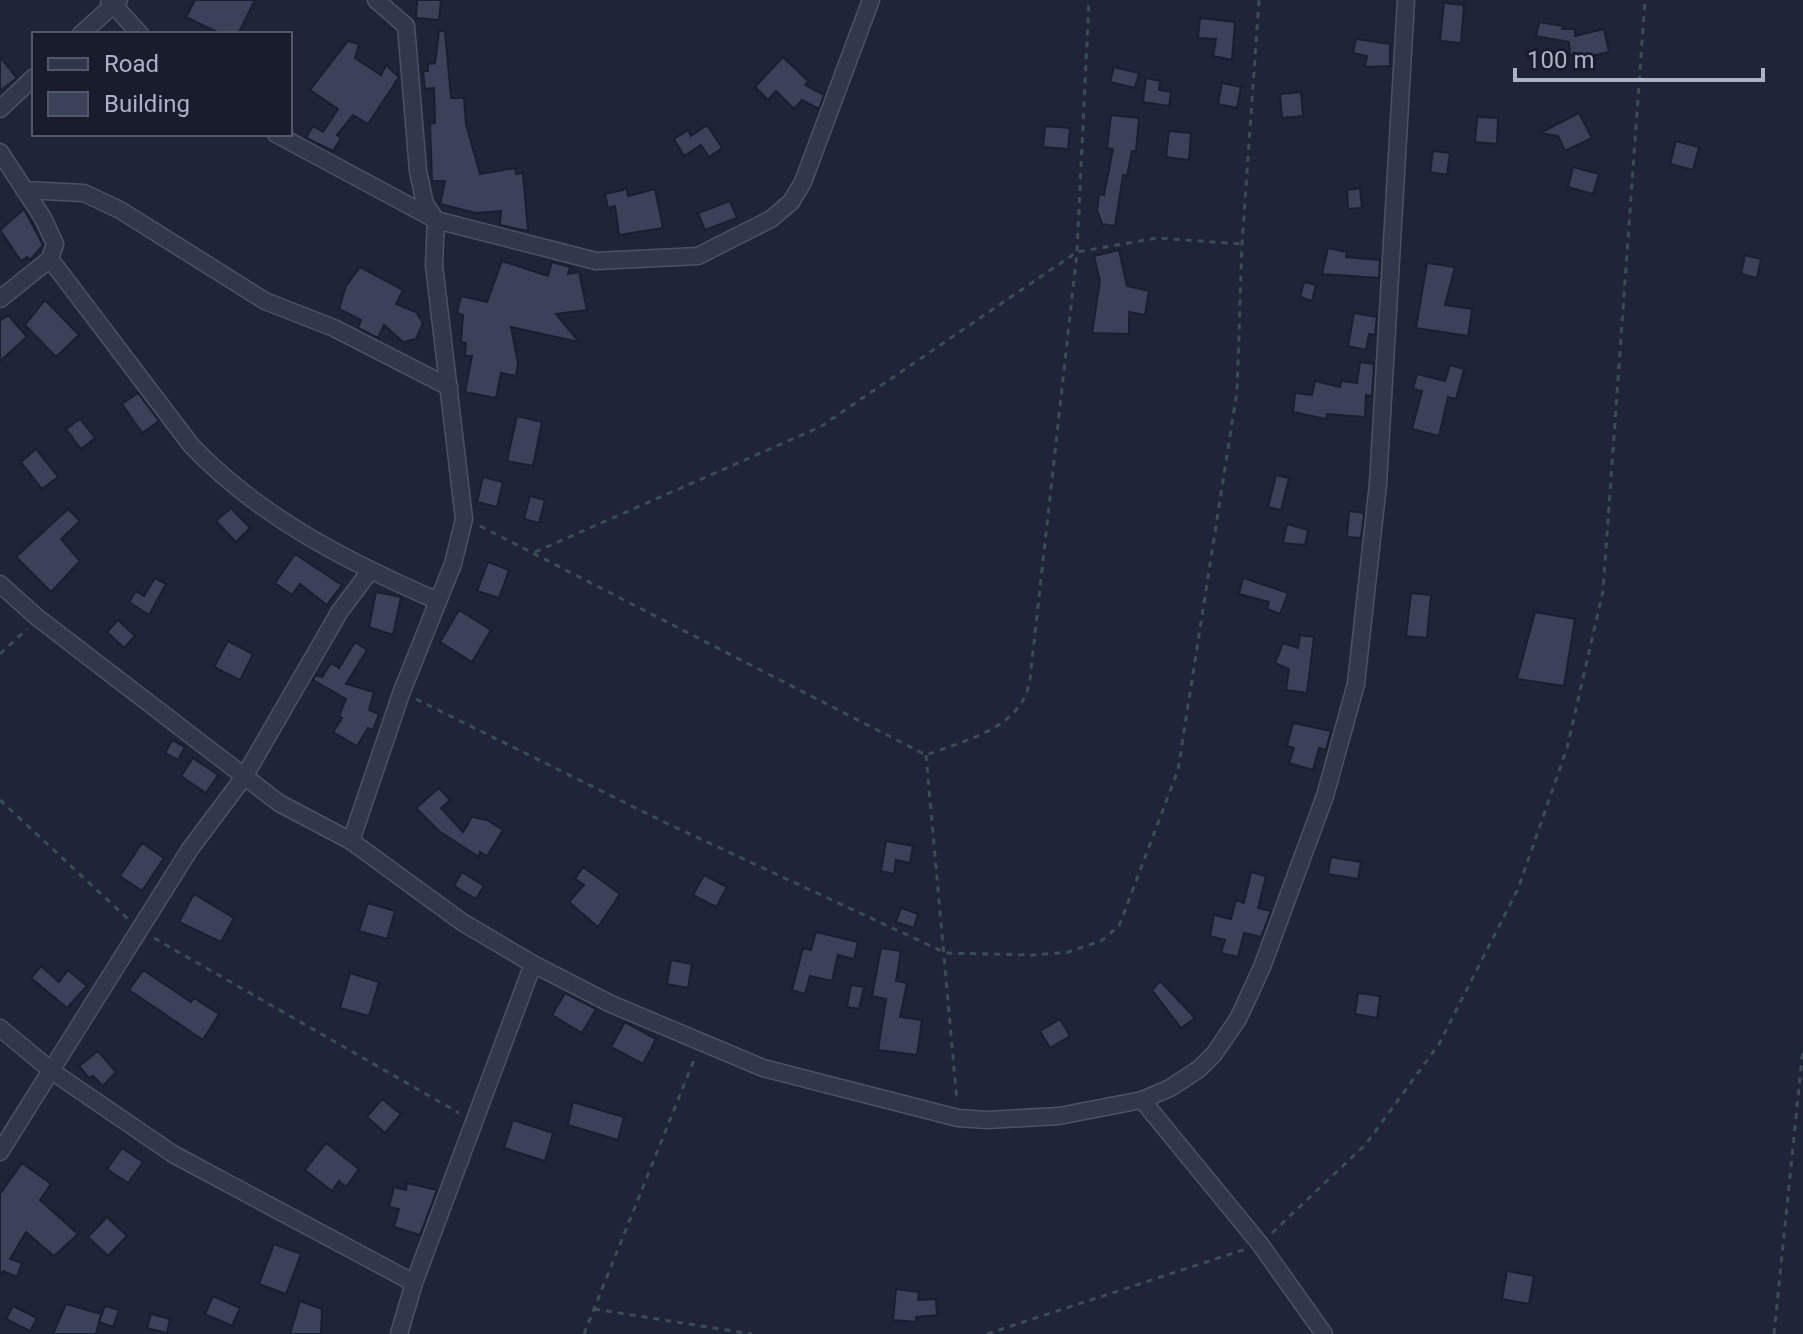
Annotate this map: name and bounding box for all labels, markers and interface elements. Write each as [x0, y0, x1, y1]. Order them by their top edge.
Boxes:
legend [32, 32, 292, 136]
scale bar [1515, 32, 1763, 82]
text: 100 m [1527, 46, 1594, 74]
text: Road [104, 50, 159, 78]
text: Building [104, 90, 190, 118]

